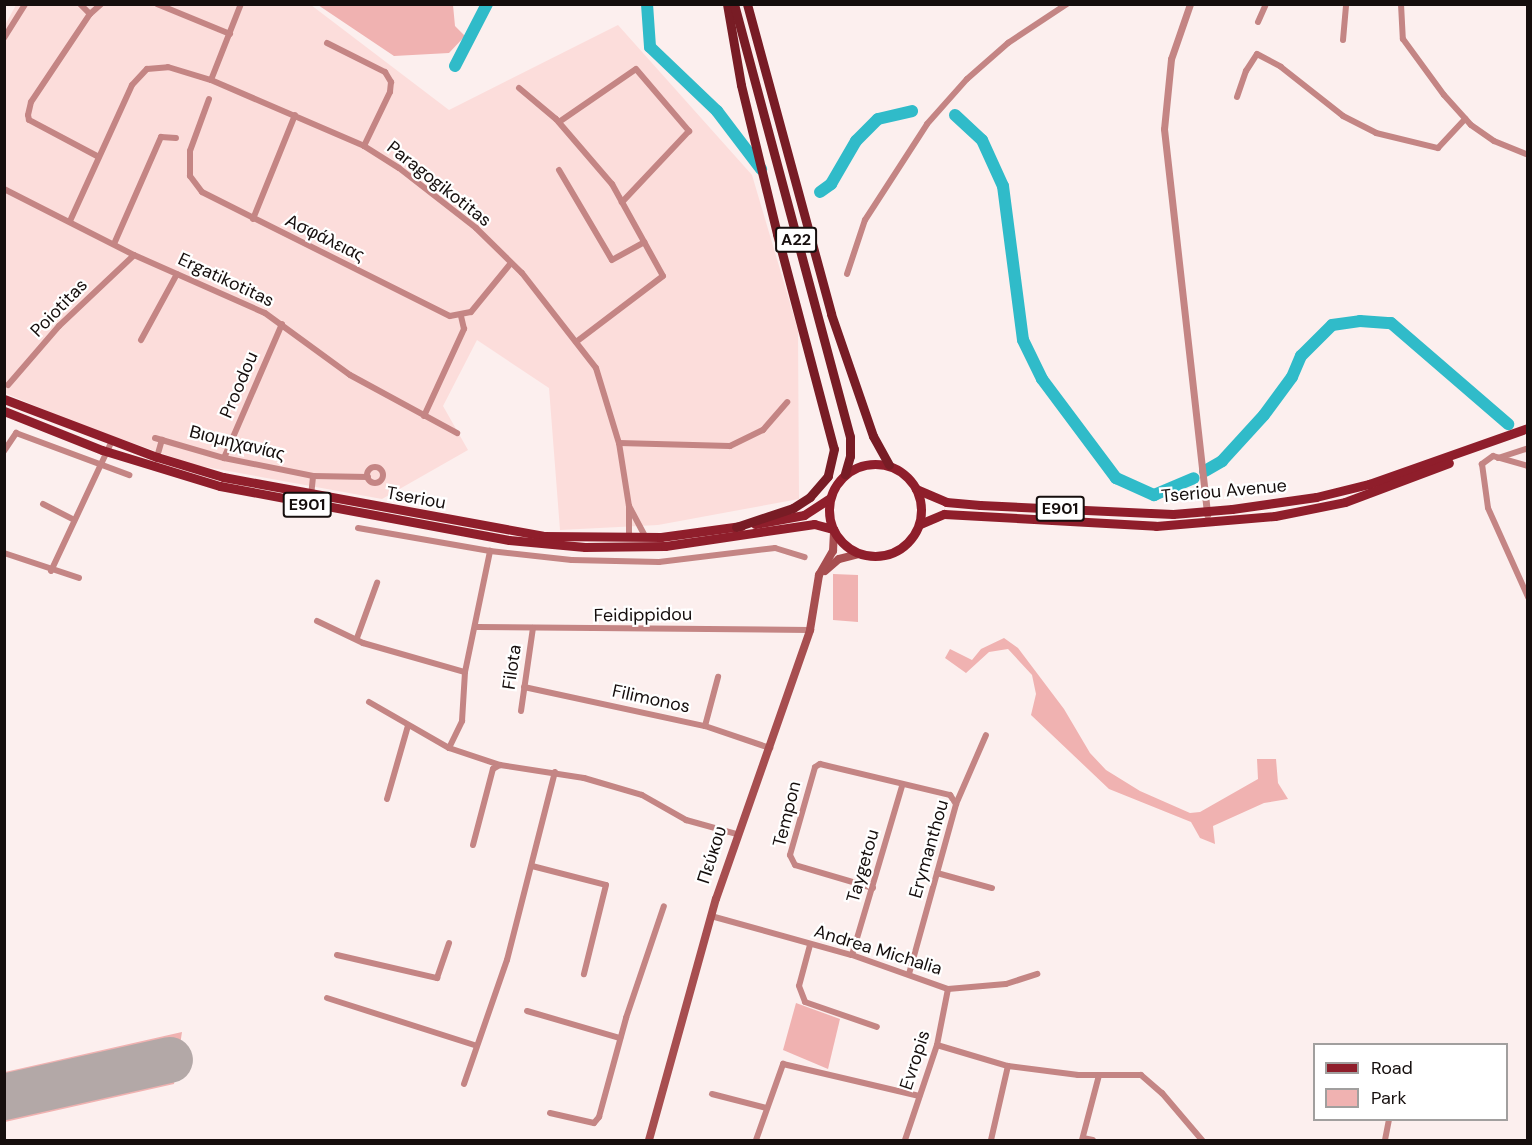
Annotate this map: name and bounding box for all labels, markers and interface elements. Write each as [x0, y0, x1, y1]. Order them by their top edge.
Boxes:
street label: Paragogikotitas [382, 137, 496, 231]
street label: Ασφάλειας [282, 210, 368, 266]
road number: A22 [775, 227, 817, 253]
street label: Ergatikotitas [175, 248, 277, 312]
street label: Poiotitas [26, 274, 92, 342]
street label: Proodou [215, 348, 263, 422]
street label: Βιομηχανίας [187, 421, 287, 465]
street label: Tseriou Avenue [1160, 475, 1288, 507]
street label: Tseriou [385, 482, 447, 514]
road number: E901 [282, 492, 332, 518]
road number: E901 [1034, 496, 1086, 522]
street label: Feidippidou [594, 603, 692, 627]
street label: Filota [498, 643, 526, 691]
street label: Filimonos [610, 680, 692, 718]
street label: Tempon [768, 779, 806, 849]
street label: Erymanthou [905, 797, 953, 901]
street label: Πεύκου [693, 823, 731, 887]
street label: Taygetou [842, 827, 884, 905]
street label: Andrea Michalia [811, 920, 945, 980]
street label: Evropis [895, 1028, 935, 1092]
legend [1313, 1043, 1508, 1121]
text: Road [1371, 1056, 1413, 1080]
text: Park [1371, 1086, 1407, 1110]

